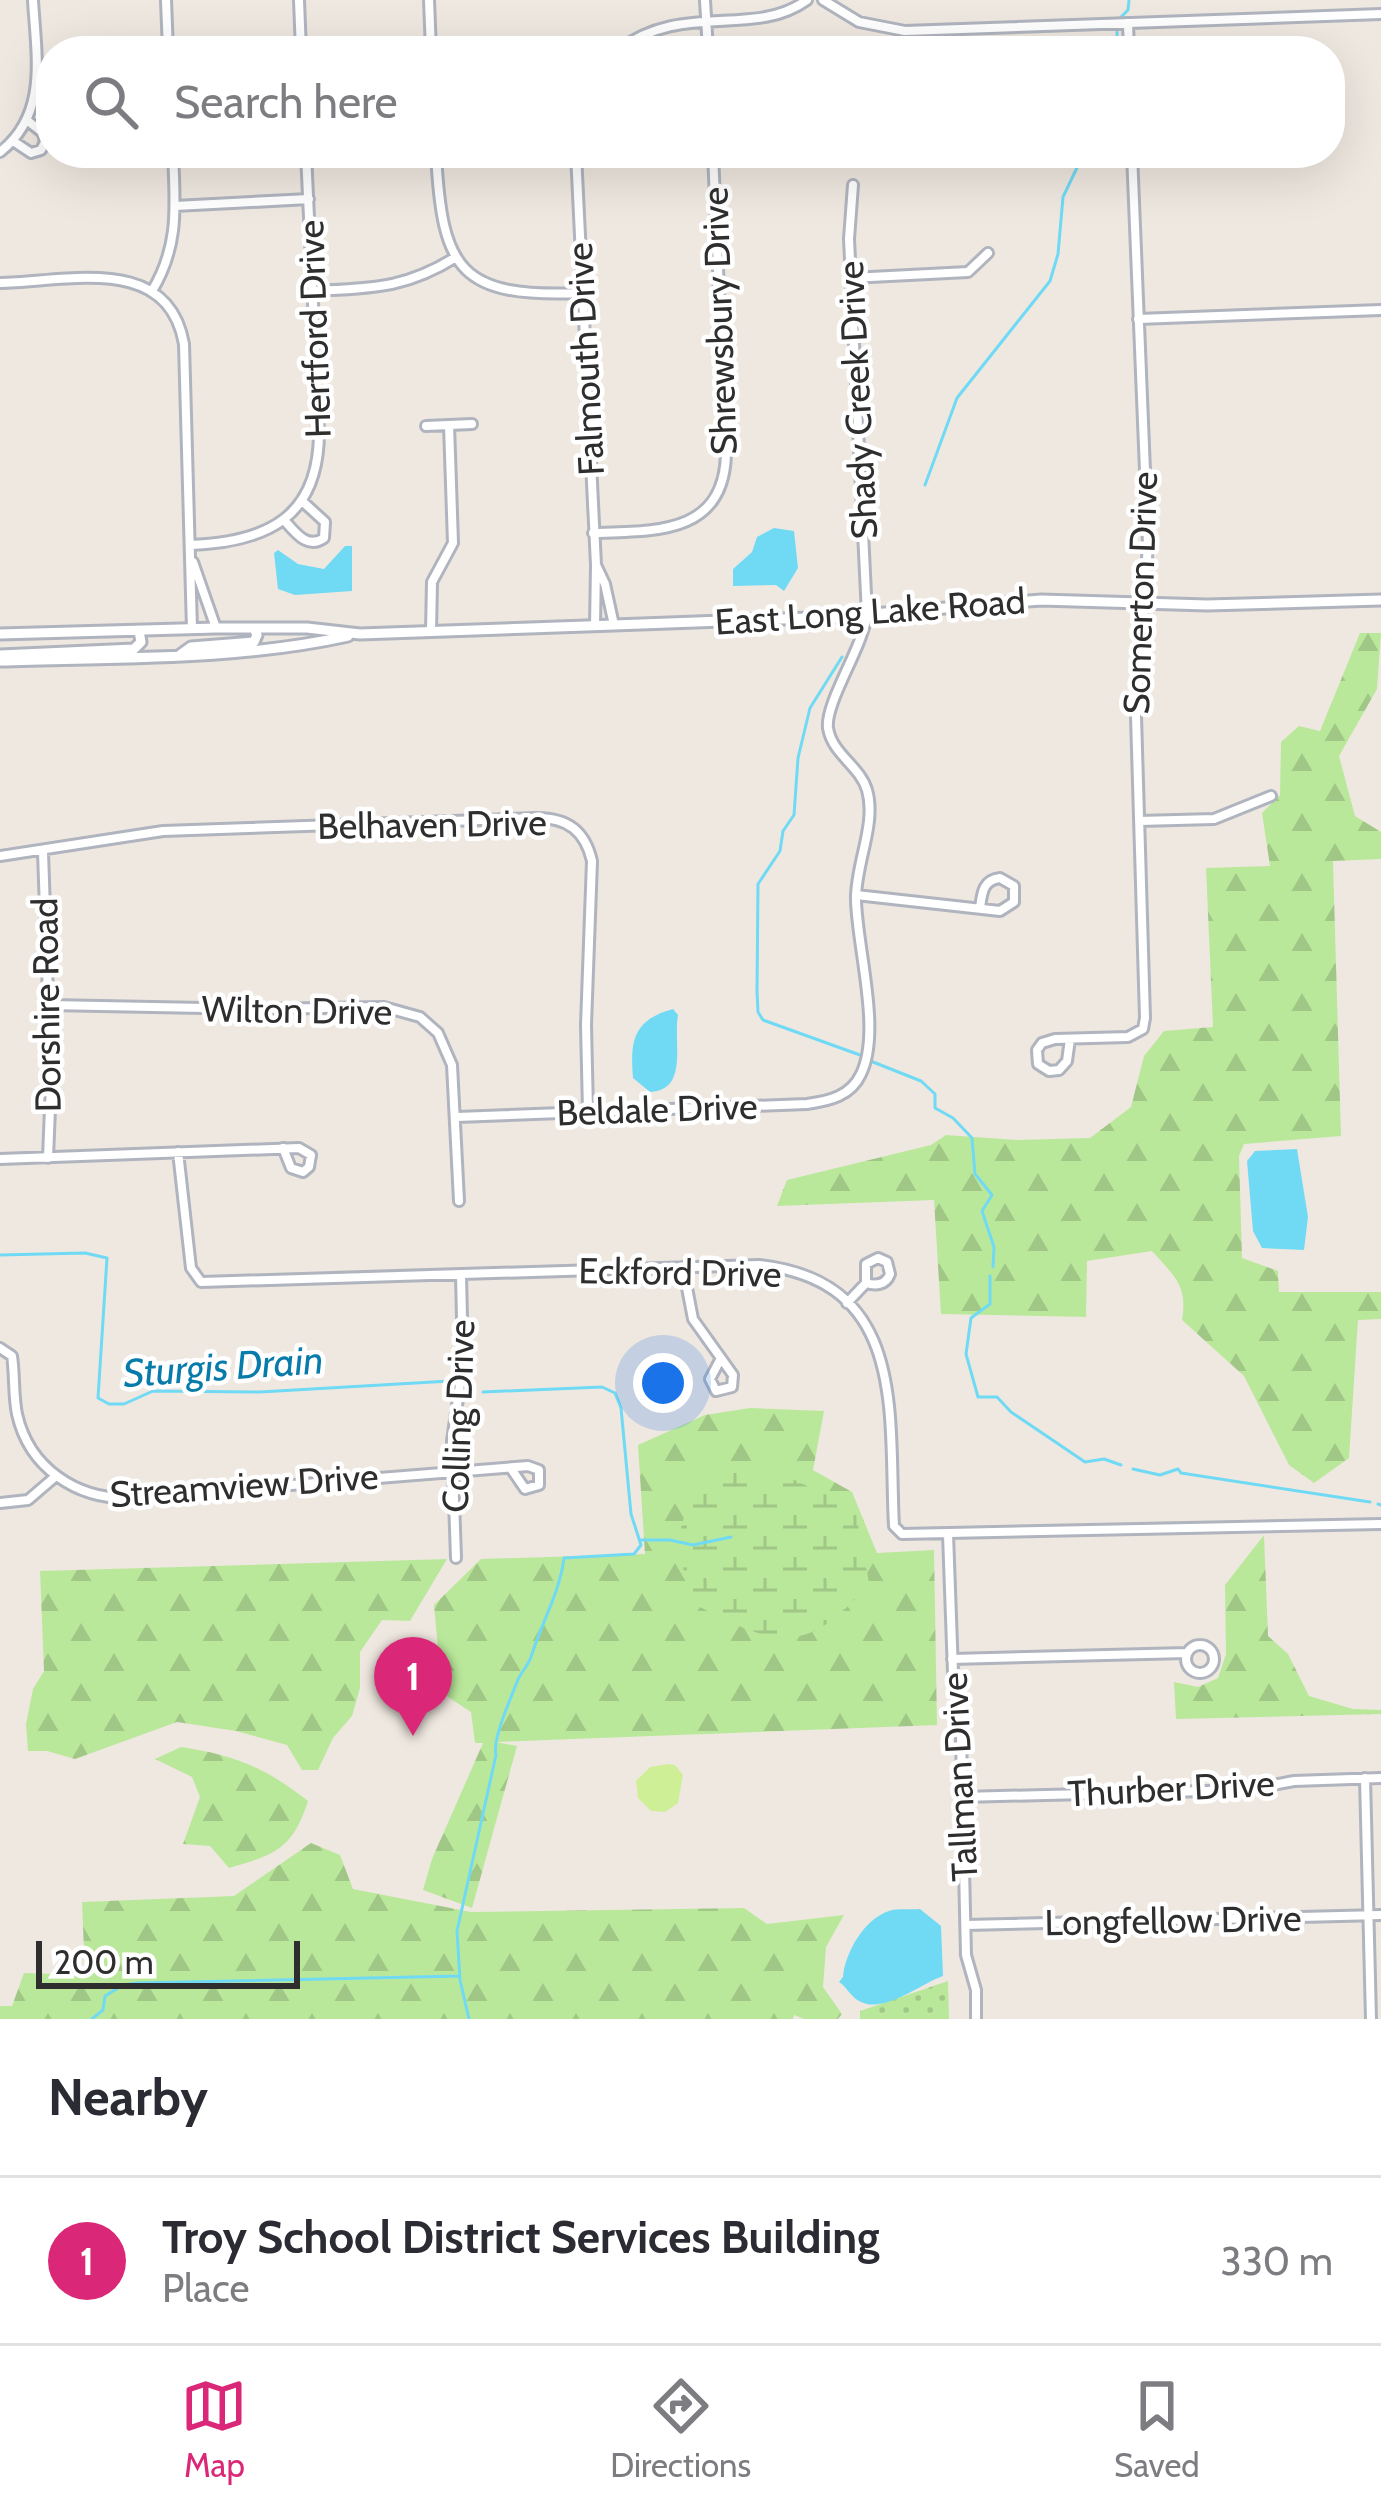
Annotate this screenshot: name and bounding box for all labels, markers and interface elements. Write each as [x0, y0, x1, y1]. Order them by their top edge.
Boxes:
search box [36, 36, 1345, 168]
icon: search [78, 69, 144, 135]
text: Search here [174, 75, 398, 129]
street label: Shrewsbury Drive [692, 186, 746, 456]
street label: Hertford Drive [288, 219, 340, 439]
street label: Falmouth Drive [557, 241, 613, 477]
street label: Shady Creek Drive [828, 260, 886, 540]
street label: Somerton Drive [1114, 471, 1166, 715]
street label: East Long Lake Road [713, 578, 1027, 644]
street label: Belhaven Drive [317, 800, 547, 848]
street label: Dorshire Road [22, 897, 70, 1113]
street label: Wilton Drive [201, 986, 393, 1034]
street label: Beldale Drive [556, 1084, 758, 1134]
street label: Eckford Drive [578, 1248, 782, 1296]
street label: Colling Drive [433, 1319, 483, 1513]
water label: Sturgis Drain [121, 1335, 325, 1397]
your location [633, 1353, 693, 1413]
street label: Streamview Drive [108, 1454, 380, 1516]
pin: 1 [374, 1637, 452, 1736]
street label: Tallman Drive [932, 1671, 986, 1883]
street label: Thurber Drive [1066, 1761, 1276, 1815]
street label: Longfellow Drive [1044, 1896, 1302, 1944]
scale bar [36, 1935, 300, 1988]
text: 200 m [54, 1942, 154, 1982]
text: Nearby [48, 2066, 208, 2128]
text: Troy School District Services Building [162, 2210, 880, 2264]
text: 1 [80, 2237, 94, 2285]
text: 330 m [1221, 2237, 1333, 2285]
text: Place [162, 2264, 249, 2312]
tab: Map [181, 2373, 247, 2485]
tab: Directions [610, 2373, 751, 2485]
tab: Saved [1114, 2373, 1200, 2485]

